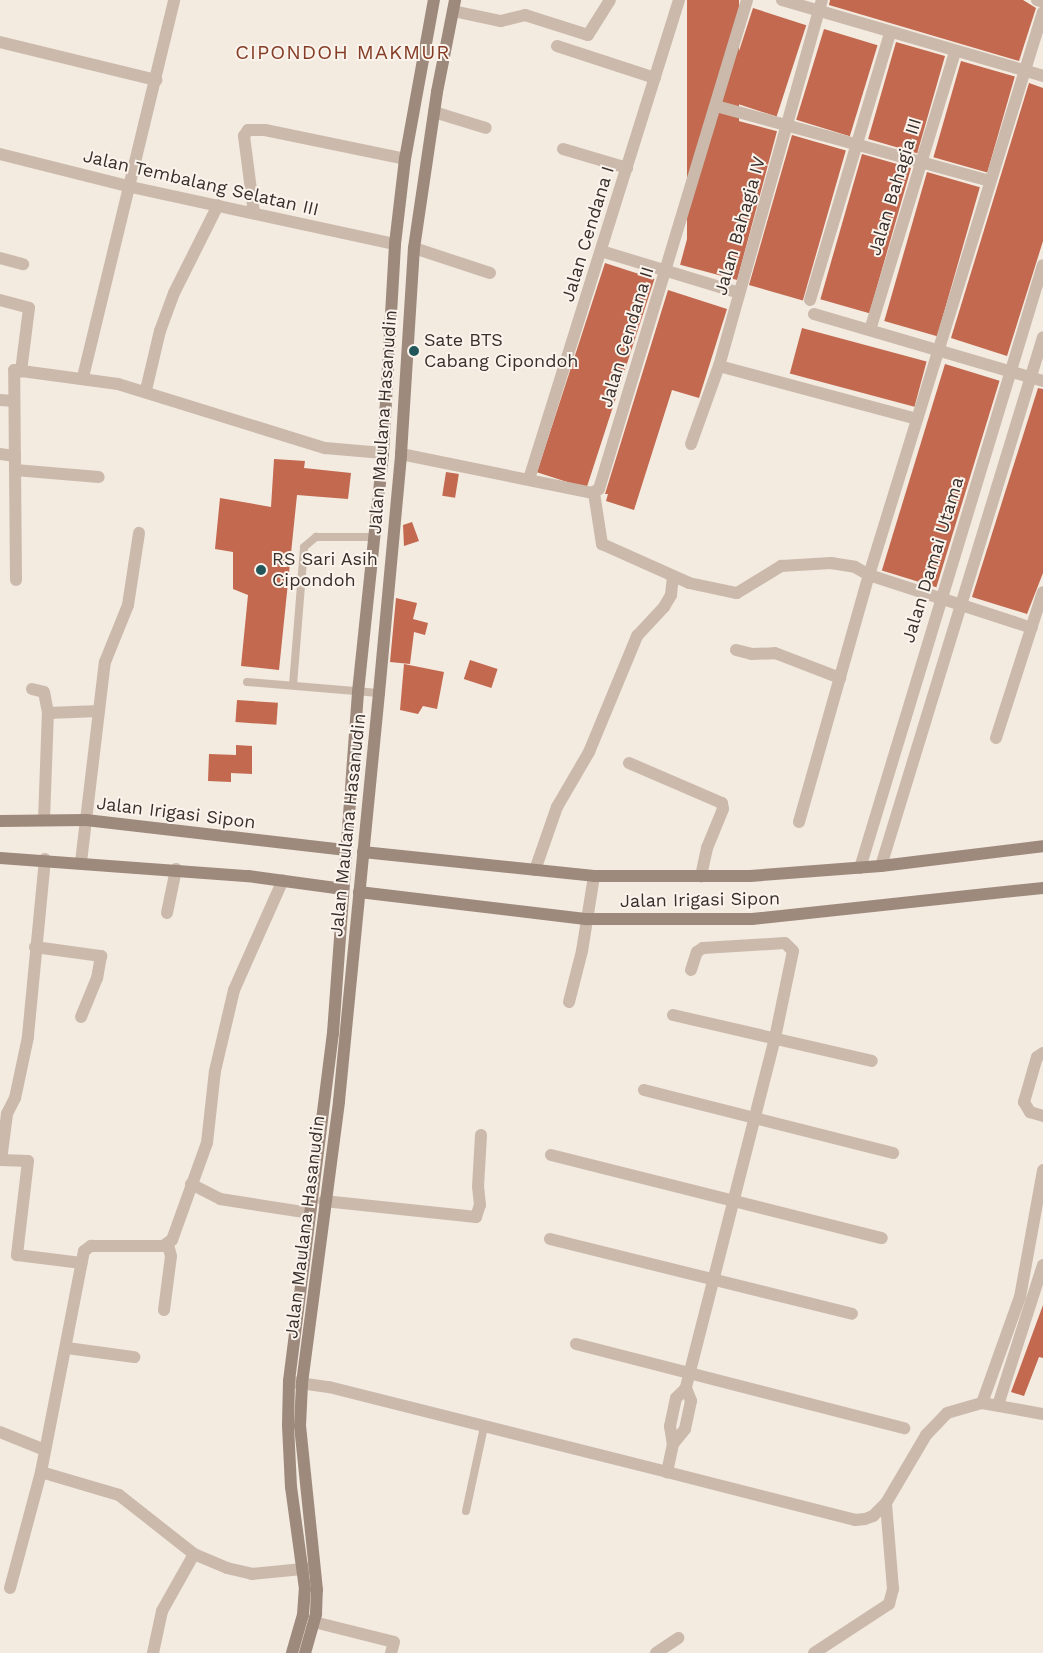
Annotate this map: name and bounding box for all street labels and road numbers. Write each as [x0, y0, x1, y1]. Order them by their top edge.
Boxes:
street label: Jalan Bahagia III [864, 115, 926, 259]
street label: Jalan Tembalang Selatan III [81, 145, 321, 221]
street label: Jalan Bahagia IV [710, 154, 770, 298]
street label: Jalan Cendana I [557, 163, 619, 305]
street label: Jalan Cendana II [595, 264, 659, 410]
street label: Jalan Maulana Hasanudin [364, 309, 402, 535]
street label: Jalan Damai Utama [897, 474, 969, 646]
street label: Jalan Maulana Hasanudin [325, 712, 371, 938]
street label: Jalan Irigasi Sipon [95, 793, 257, 833]
street label: Jalan Irigasi Sipon [620, 888, 780, 912]
street label: Jalan Maulana Hasanudin [281, 1114, 329, 1340]

